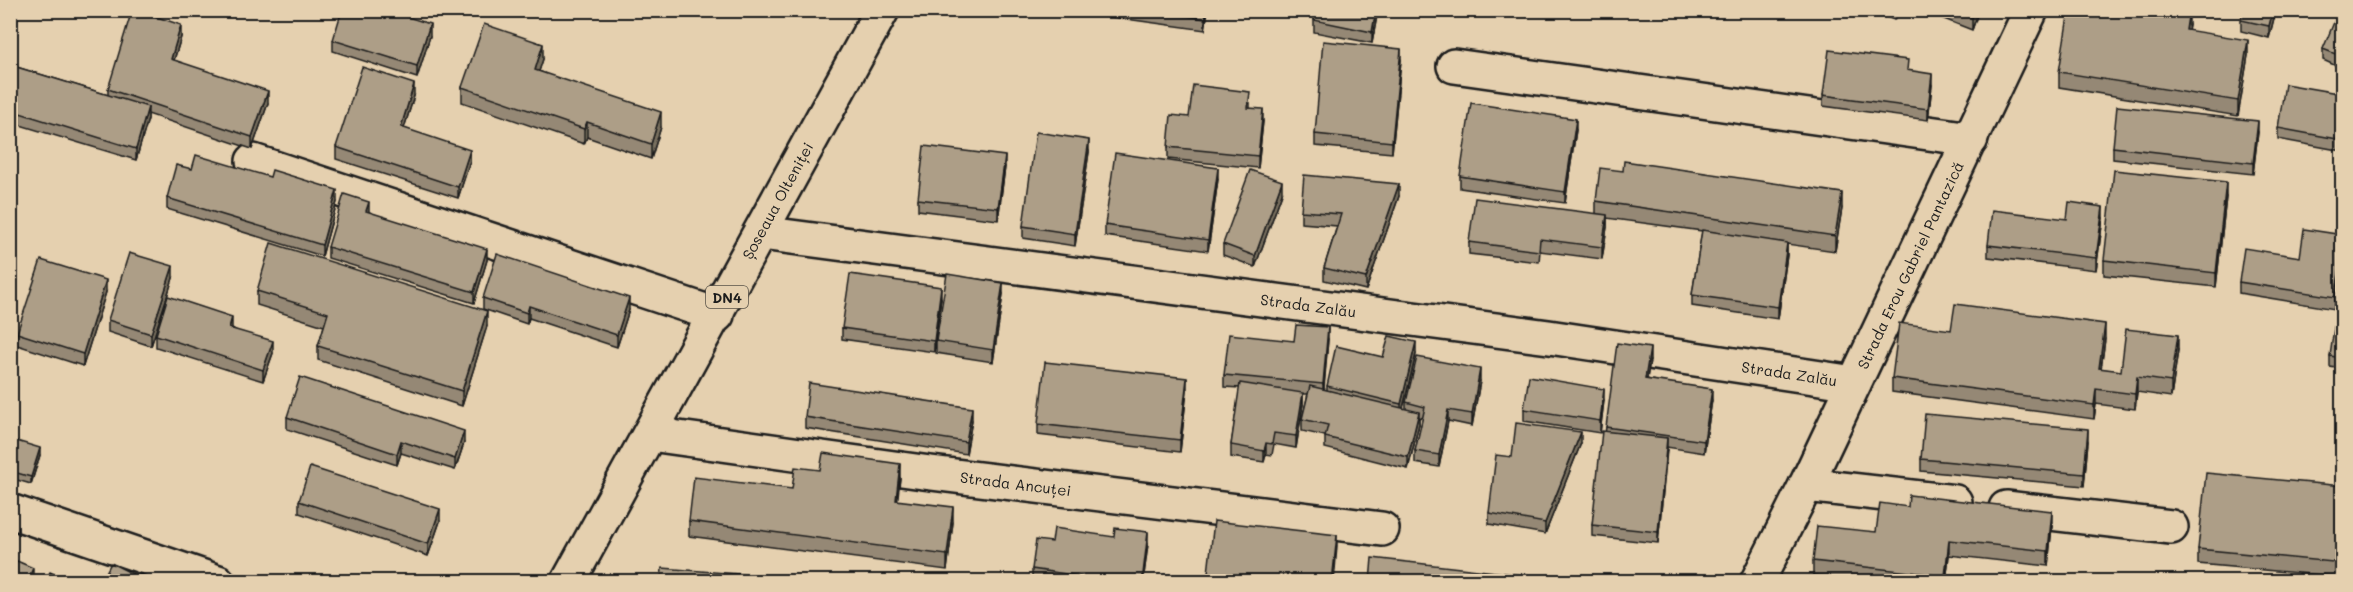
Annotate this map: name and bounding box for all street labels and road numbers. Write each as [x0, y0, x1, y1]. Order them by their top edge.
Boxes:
street label: Șoseaua Olteniței [737, 139, 818, 263]
street label: Strada Erou Gabriel Pantazică [1852, 158, 1968, 372]
road number: DN4 [706, 286, 748, 308]
street label: Strada Zalău [1259, 289, 1357, 321]
street label: Strada Zalău [1740, 356, 1839, 390]
street label: Strada Ancuței [959, 467, 1072, 500]

